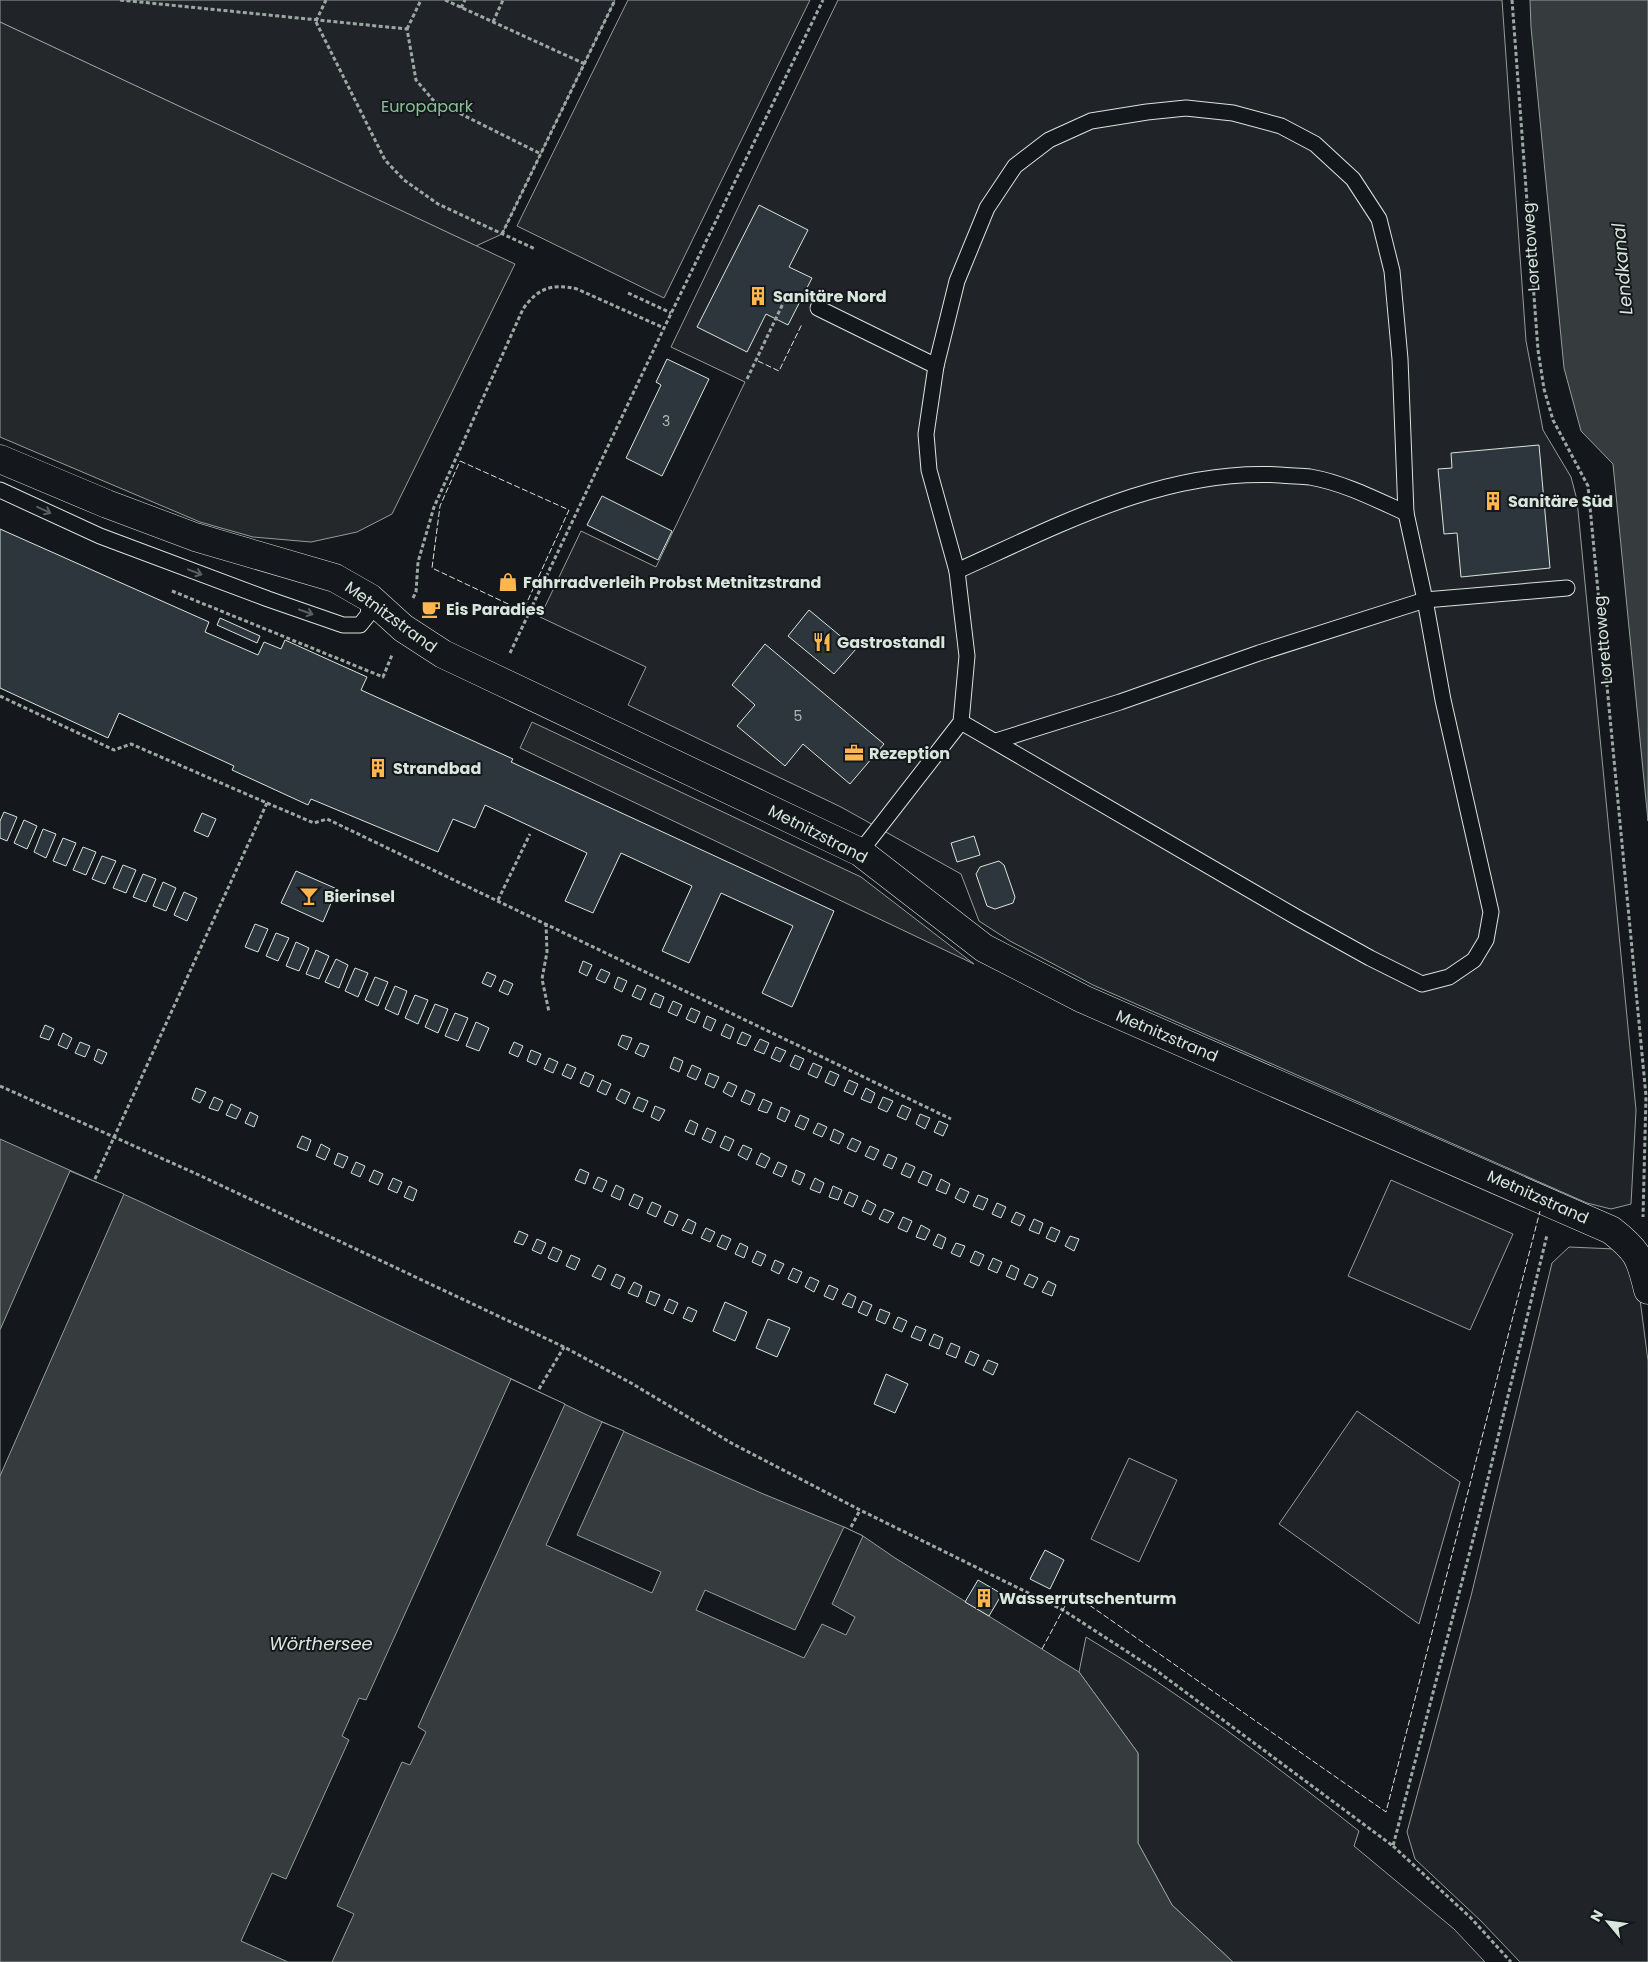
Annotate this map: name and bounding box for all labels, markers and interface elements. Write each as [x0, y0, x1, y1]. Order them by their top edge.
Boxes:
park label: Europapark [381, 95, 474, 118]
street label: Lorettoweg [1516, 202, 1546, 292]
water label: Lendkanal [1605, 221, 1638, 316]
building icon: Sanitäre Nord [747, 285, 769, 307]
place label: Sanitäre Nord [773, 285, 887, 308]
house number: 3 [662, 411, 670, 431]
building icon: Sanitäre Süd [1482, 490, 1504, 512]
place label: Sanitäre Süd [1508, 490, 1613, 513]
one-way arrow [36, 506, 51, 516]
one-way arrow [186, 568, 202, 577]
shop icon: Fahrradverleih Probst Metnitzstrand [497, 571, 519, 593]
place label: Fahrradverleih Probst Metnitzstrand [523, 571, 821, 594]
street label: Metnitzstrand [340, 576, 442, 658]
street label: Lorettoweg [1588, 595, 1618, 685]
cafe icon: Eis Paradies [420, 598, 442, 620]
place label: Eis Paradies [446, 598, 545, 621]
one-way arrow [297, 608, 313, 617]
restaurant icon: Gastrostandl [811, 631, 833, 653]
place label: Gastrostandl [837, 631, 945, 654]
house number: 5 [794, 706, 802, 726]
office icon: Rezeption [843, 742, 865, 764]
place label: Rezeption [869, 742, 950, 765]
building icon: Strandbad [367, 757, 389, 779]
place label: Strandbad [393, 757, 481, 780]
street label: Metnitzstrand [764, 799, 872, 869]
bar icon: Bierinsel [298, 885, 320, 907]
place label: Bierinsel [324, 885, 395, 908]
street label: Metnitzstrand [1112, 1004, 1222, 1068]
street label: Metnitzstrand [1484, 1164, 1592, 1230]
building icon: Wasserrutschenturm [973, 1587, 995, 1609]
place label: Wasserrutschenturm [999, 1587, 1177, 1610]
water label: Wörthersee [269, 1631, 373, 1656]
north arrow [1583, 1897, 1633, 1947]
text: N [1585, 1906, 1608, 1925]

